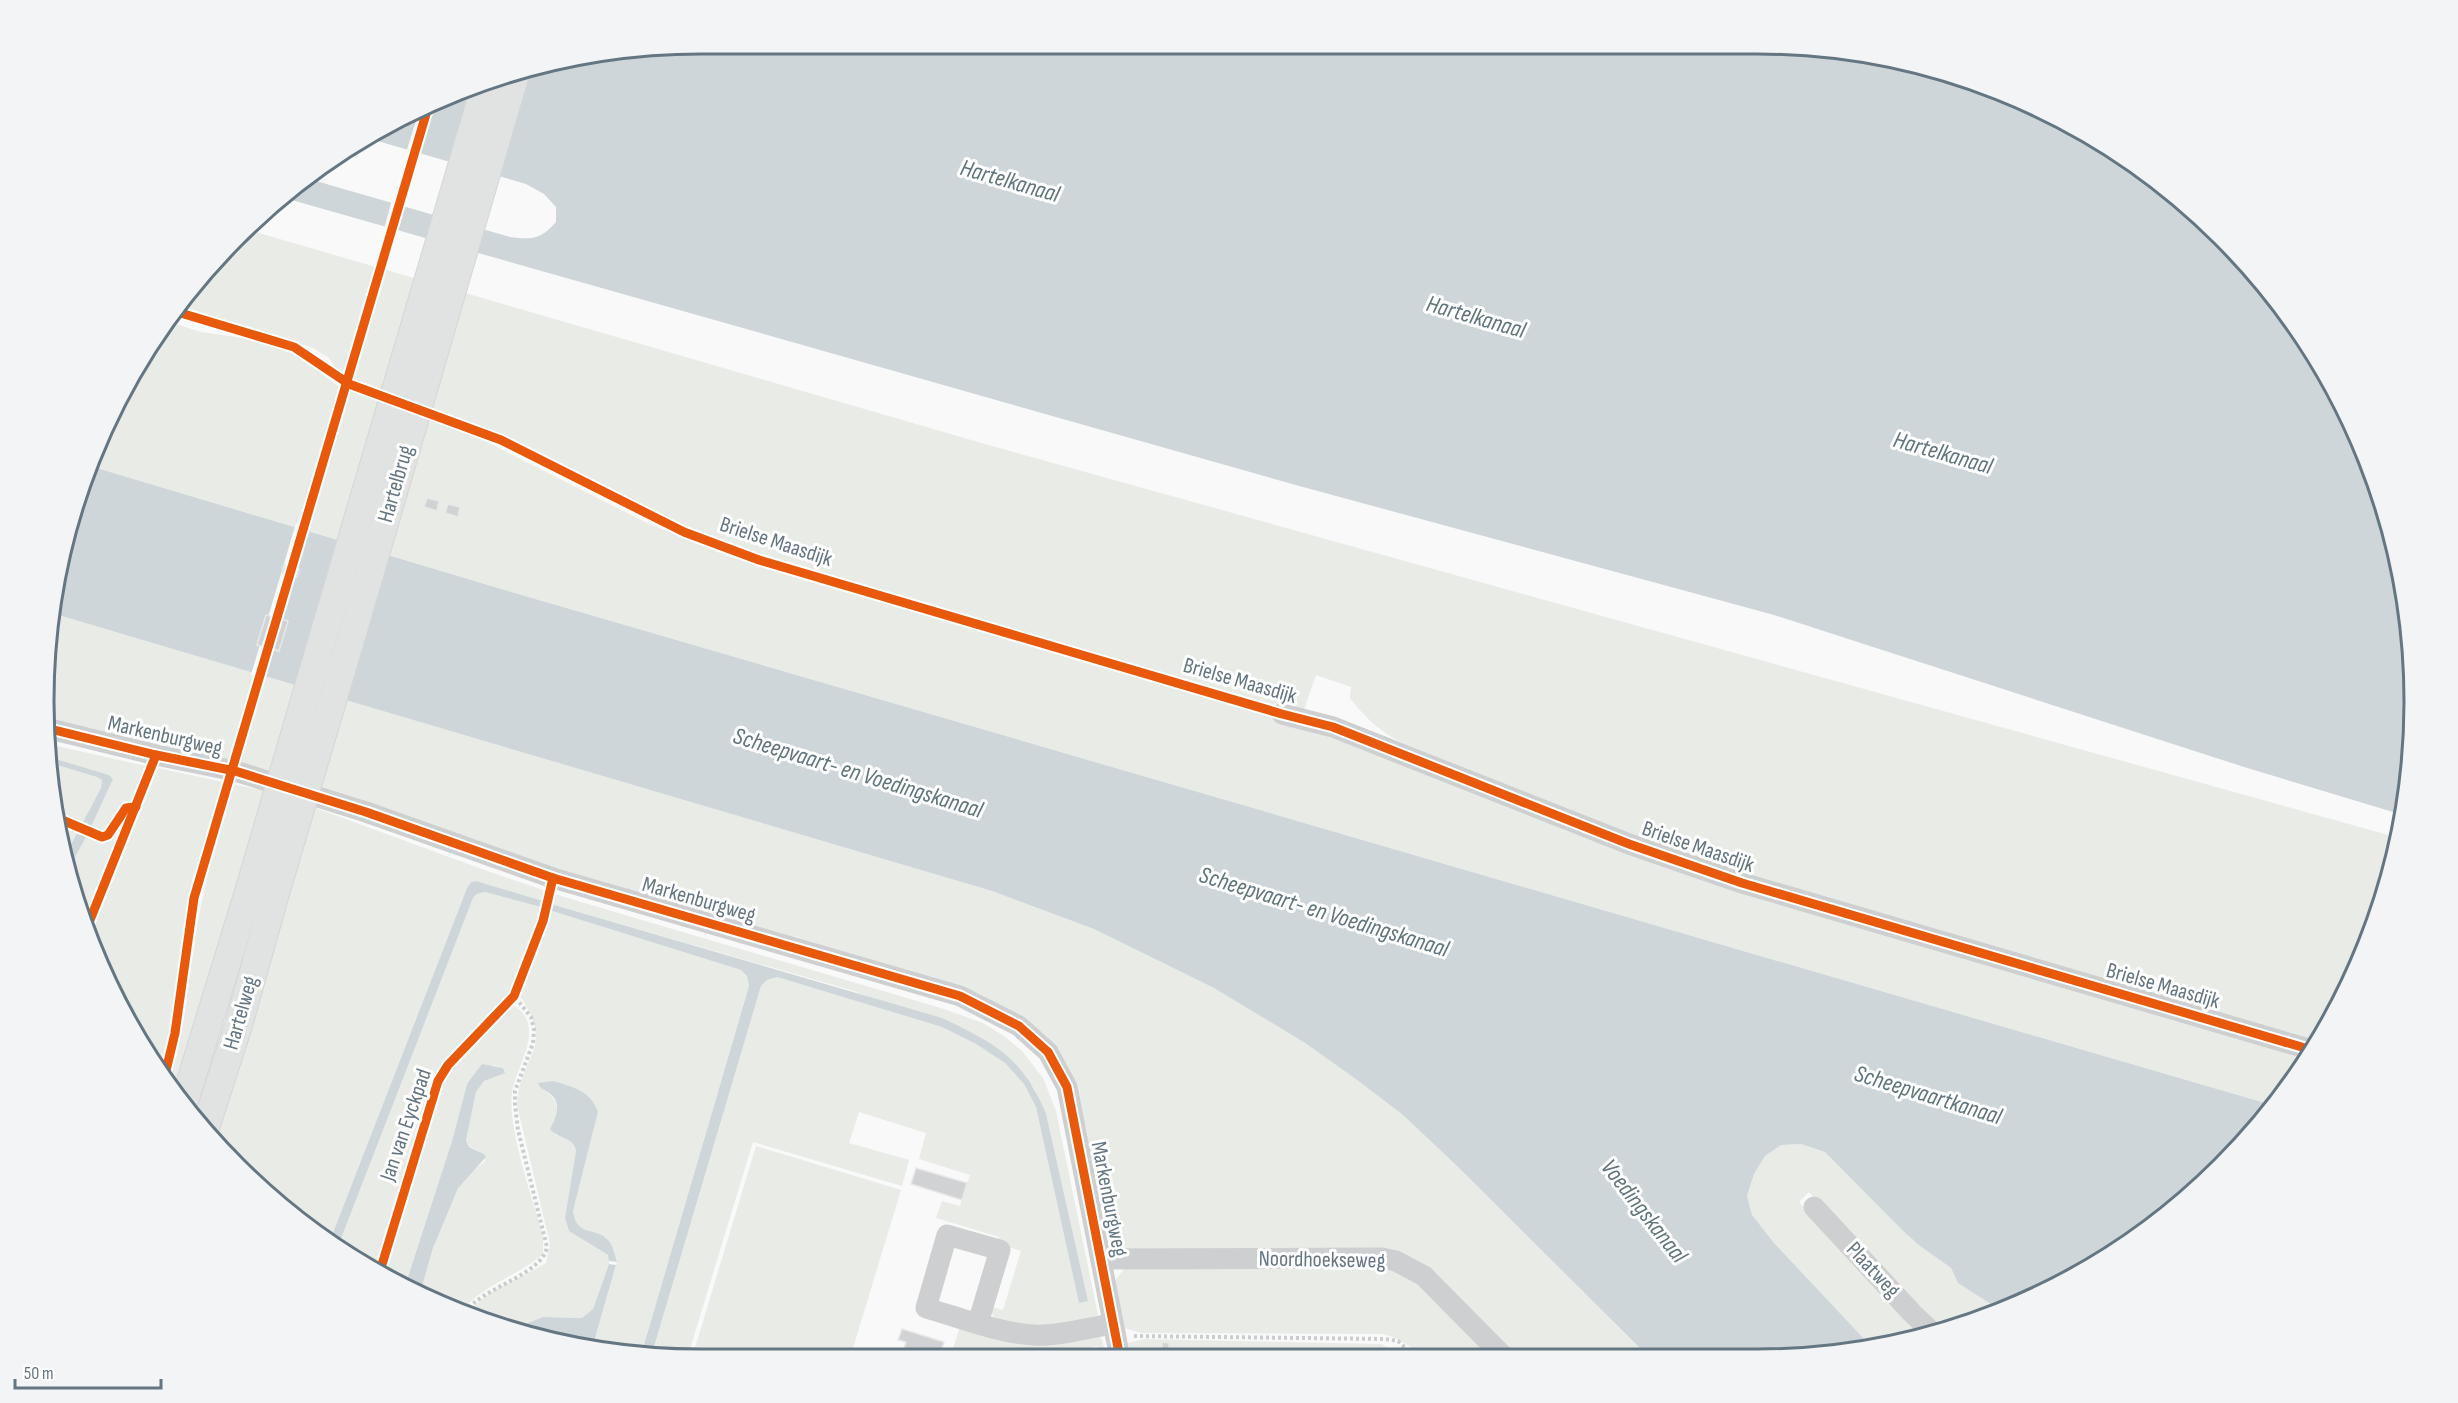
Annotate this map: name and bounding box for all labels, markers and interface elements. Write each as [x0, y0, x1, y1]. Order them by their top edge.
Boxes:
water label: Hartelkanaal [957, 153, 1063, 209]
water label: Hartelkanaal [1423, 289, 1529, 345]
water label: Hartelkanaal [1890, 425, 1996, 481]
street label: Hartelbrug [372, 442, 420, 526]
street label: Brielse Maasdijk [716, 511, 836, 573]
street label: Brielse Maasdijk [1180, 652, 1300, 710]
street label: Markenburgweg [105, 710, 225, 762]
water label: Scheepvaart- en Voedingskanaal [730, 721, 987, 825]
street label: Brielse Maasdijk [1638, 815, 1758, 879]
water label: Scheepvaart- en Voedingskanaal [1196, 860, 1453, 964]
street label: Markenburgweg [639, 871, 759, 929]
street label: Brielse Maasdijk [2103, 957, 2223, 1015]
street label: Hartelweg [218, 973, 264, 1053]
water label: Scheepvaartkanaal [1851, 1059, 2006, 1131]
street label: Jan van Eyckpad [374, 1065, 438, 1186]
street label: Markenburgweg [1085, 1139, 1133, 1259]
water label: Voedingskanaal [1595, 1153, 1694, 1269]
street label: Plaatweg [1840, 1236, 1906, 1304]
street label: Noordhoekseweg [1258, 1245, 1386, 1275]
scale bar [15, 1352, 160, 1390]
text: 50 m [24, 1363, 54, 1384]

